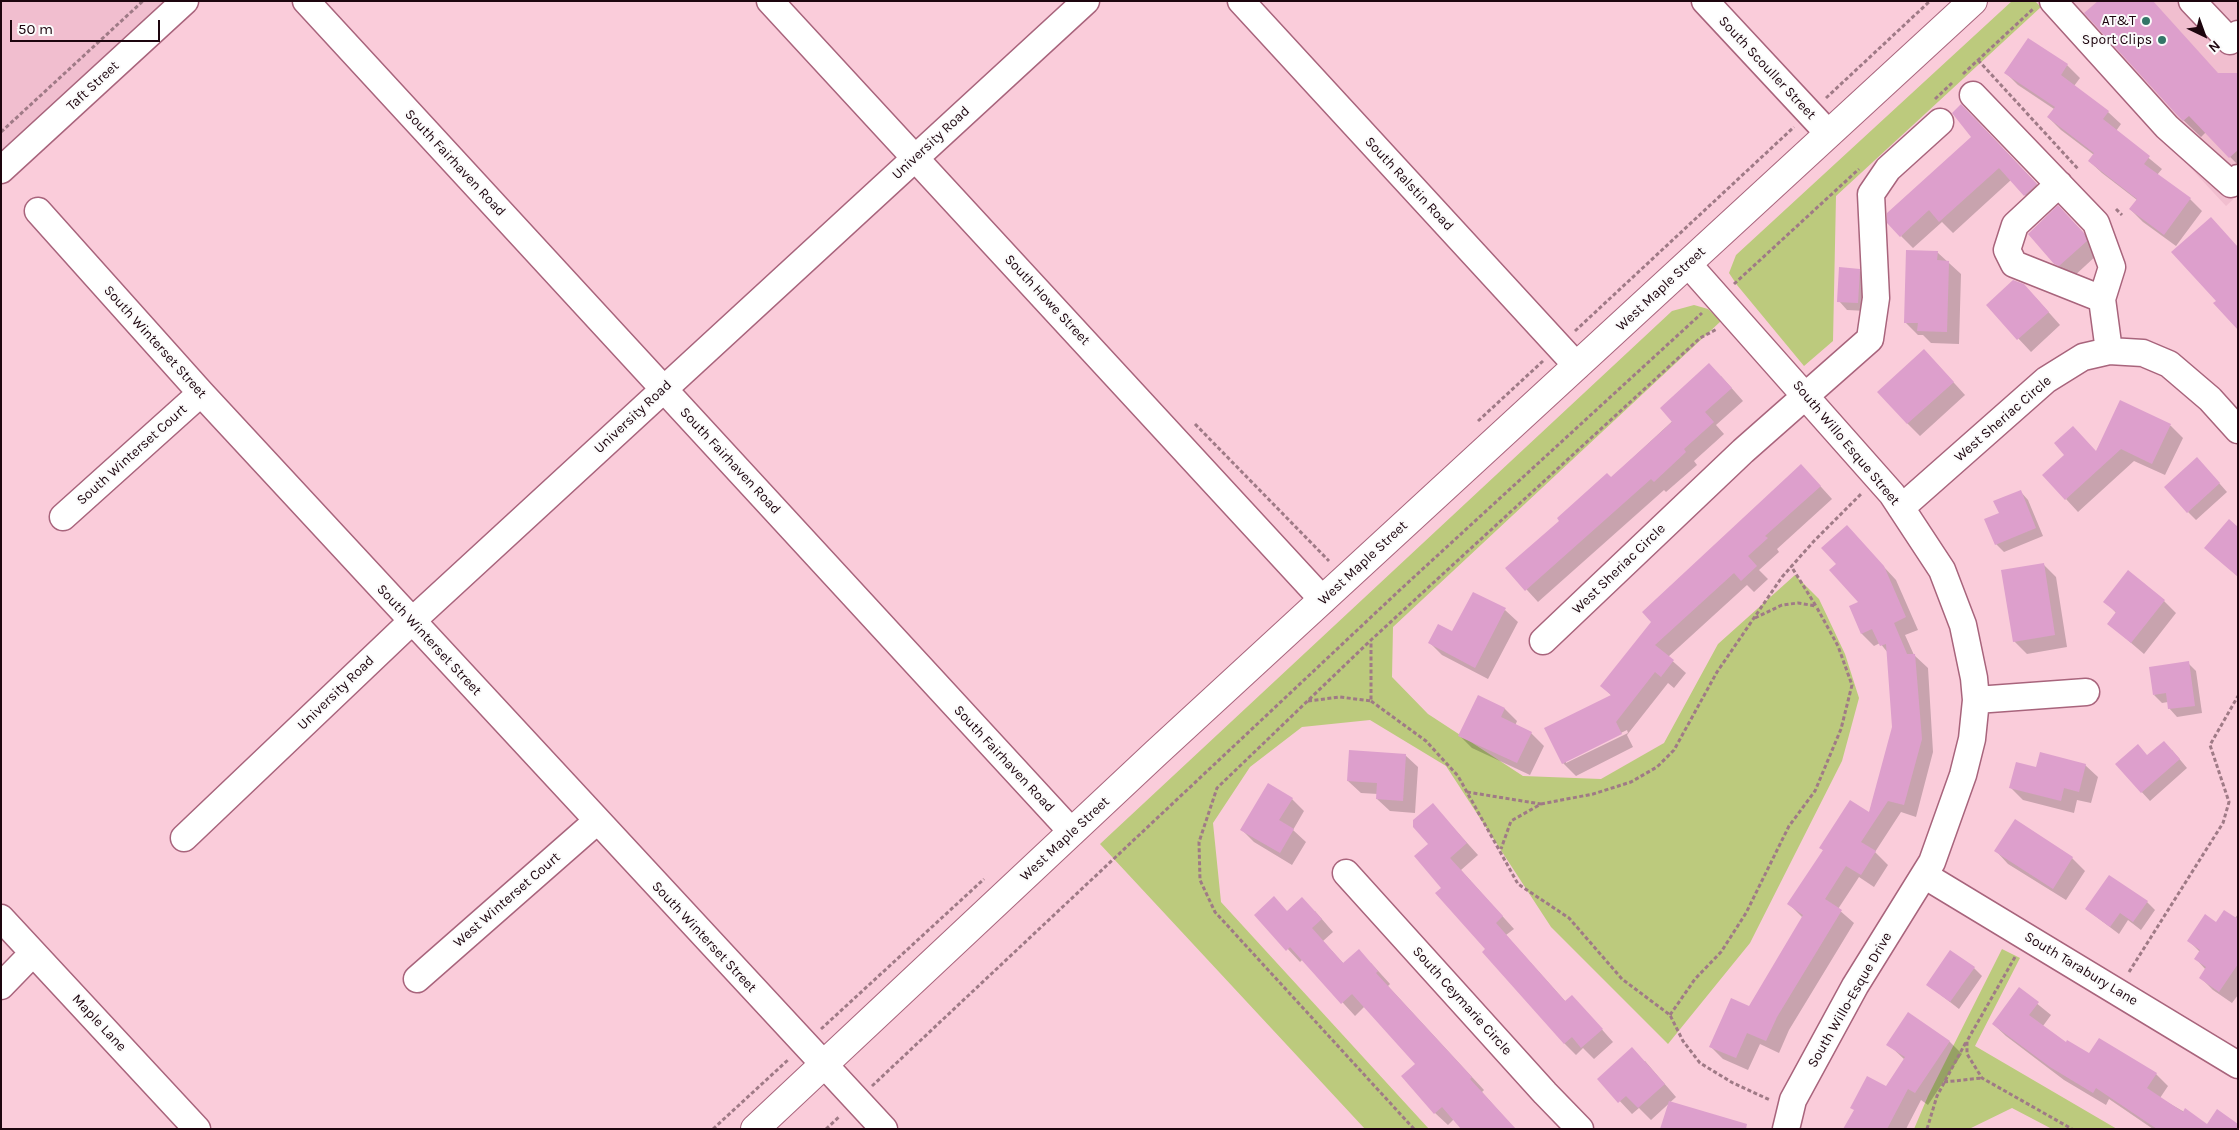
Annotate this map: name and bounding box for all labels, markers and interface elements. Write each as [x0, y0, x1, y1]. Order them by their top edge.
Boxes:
scale bar [12, 10, 162, 42]
north arrow [2179, 10, 2229, 60]
street label: South Scouller Street [1715, 13, 1819, 123]
place label: AT&T [2102, 13, 2136, 29]
marker: AT&T [2140, 15, 2152, 27]
text: 50 m [18, 20, 53, 38]
place label: Sport Clips [2082, 32, 2152, 48]
marker: Sport Clips [2156, 34, 2168, 46]
text: N [2205, 37, 2224, 56]
street label: Taft Street [63, 58, 123, 114]
street label: University Road [889, 103, 973, 183]
street label: South Fairhaven Road [401, 106, 509, 220]
street label: South Ralstin Road [1361, 133, 1457, 235]
street label: West Maple Street [1613, 243, 1709, 335]
street label: South Howe Street [1001, 251, 1093, 349]
street label: South Winterset Street [100, 282, 210, 402]
street label: West Sheriac Circle [1951, 372, 2055, 466]
street label: University Road [591, 377, 675, 457]
street label: South Willo Esque Street [1789, 377, 1903, 509]
street label: South Winterset Court [73, 401, 191, 509]
street label: South Fairhaven Road [676, 404, 784, 518]
street label: West Maple Street [1315, 517, 1411, 609]
street label: West Sheriac Circle [1569, 520, 1669, 618]
street label: South Winterset Street [373, 581, 485, 699]
street label: University Road [294, 652, 378, 734]
street label: South Fairhaven Road [950, 702, 1058, 816]
street label: West Maple Street [1017, 793, 1113, 885]
street label: West Winterset Court [450, 849, 564, 951]
street label: South Winterset Street [648, 878, 760, 996]
street label: South Tarabury Lane [2021, 928, 2141, 1010]
street label: South Willo-Esque Drive [1804, 929, 1896, 1071]
street label: South Ceymarie Circle [1409, 943, 1515, 1059]
street label: Maple Lane [68, 991, 130, 1055]

